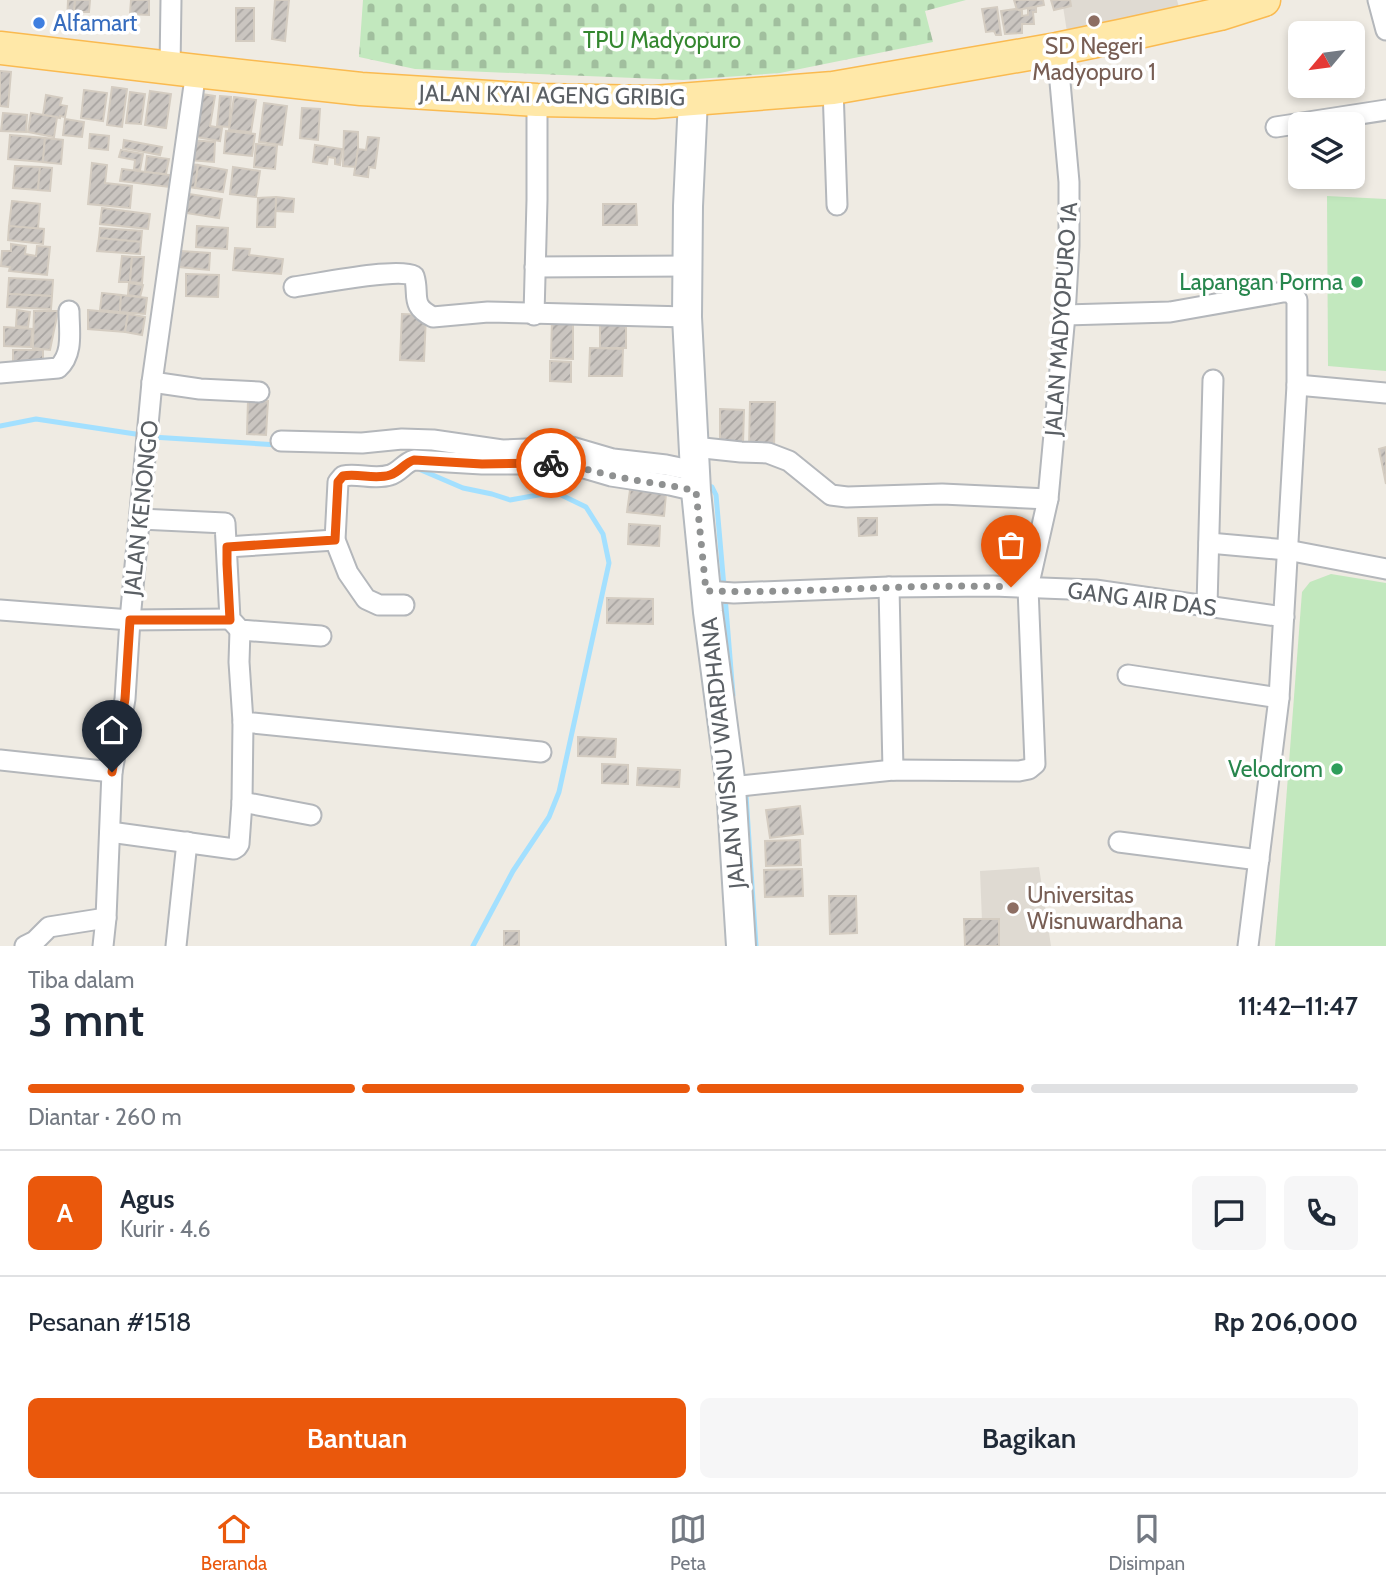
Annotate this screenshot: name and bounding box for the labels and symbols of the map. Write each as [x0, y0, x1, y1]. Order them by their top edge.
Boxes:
place label: Alfamart [53, 9, 137, 37]
marker: SD Negeri Madyopuro 1 [1086, 13, 1102, 29]
marker: Alfamart [31, 15, 47, 31]
north arrow [1288, 21, 1365, 98]
park label: TPU Madyopuro [583, 26, 741, 54]
place label: SD Negeri Madyopuro 1 [1032, 32, 1156, 86]
street label: JALAN KYAI AGENG GRIBIG [418, 79, 685, 111]
street label: JALAN MADYOPURO 1A [1039, 201, 1083, 438]
place label: Lapangan Porma [1179, 268, 1343, 296]
marker: Lapangan Porma [1349, 274, 1365, 290]
street label: JALAN KENONGO [118, 419, 164, 598]
courier [516, 428, 586, 498]
pin [981, 515, 1041, 587]
street label: GANG AIR DAS [1066, 576, 1218, 622]
street label: JALAN WISNU WARDHANA [695, 616, 751, 891]
pin [82, 700, 142, 772]
place label: Velodrom [1228, 755, 1323, 783]
marker: Velodrom [1329, 761, 1345, 777]
place label: Universitas Wisnuwardhana [1027, 881, 1183, 935]
marker: Universitas Wisnuwardhana [1005, 900, 1021, 916]

